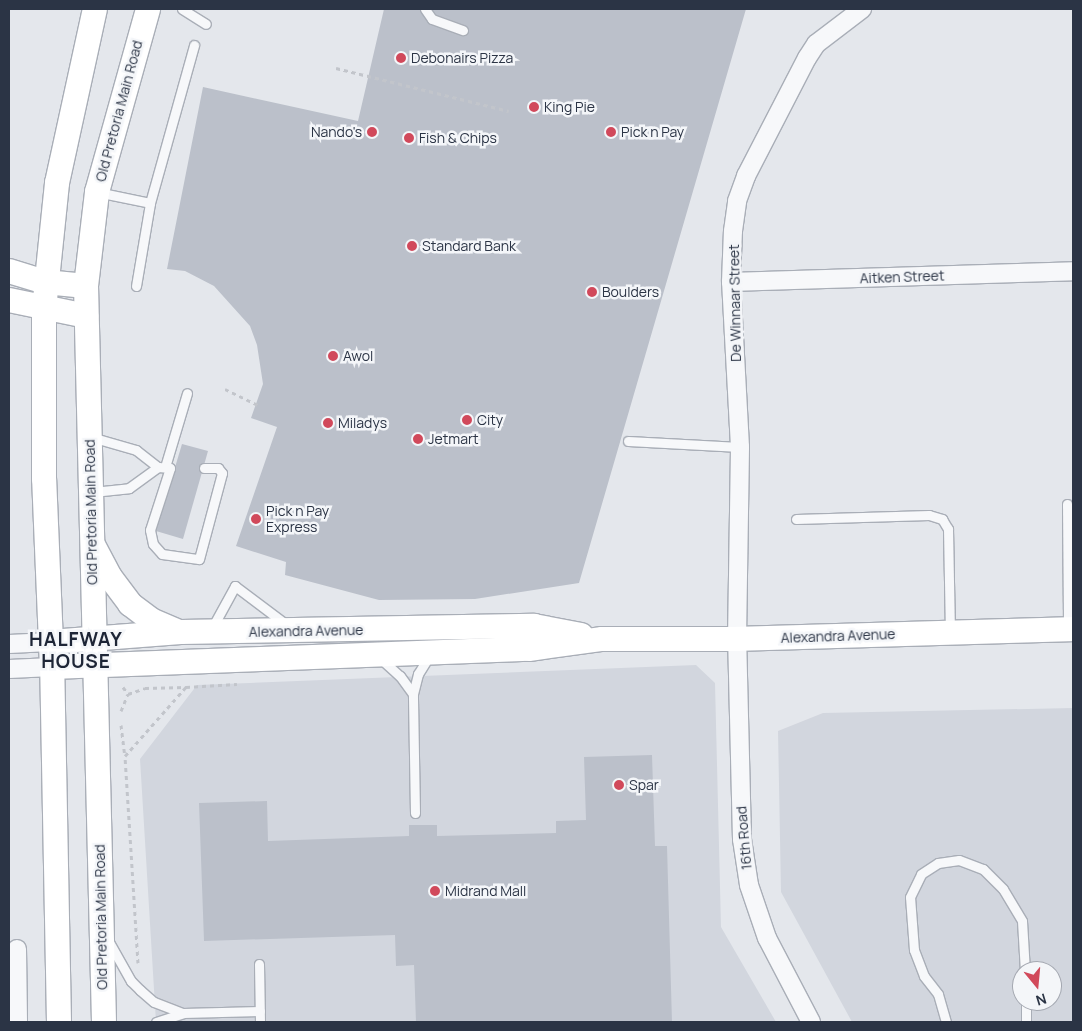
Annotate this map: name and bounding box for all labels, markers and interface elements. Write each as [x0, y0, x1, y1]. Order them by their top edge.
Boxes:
street label: Old Pretoria Main Road [92, 38, 146, 184]
place label: Debonairs Pizza [411, 50, 513, 66]
marker: Debonairs Pizza [395, 52, 407, 64]
place label: King Pie [544, 99, 595, 115]
marker: King Pie [528, 101, 540, 113]
place label: Nando's [311, 124, 362, 140]
place label: Pick n Pay [621, 124, 684, 140]
marker: Nando's [366, 126, 378, 138]
marker: Pick n Pay [605, 126, 617, 138]
place label: Fish & Chips [419, 130, 497, 146]
marker: Fish & Chips [403, 132, 415, 144]
place label: Standard Bank [422, 238, 516, 254]
marker: Standard Bank [406, 240, 418, 252]
street label: De Winnaar Street [726, 244, 744, 362]
street label: Aitken Street [859, 267, 945, 287]
place label: Boulders [602, 284, 659, 300]
marker: Boulders [586, 286, 598, 298]
place label: Awol [343, 348, 373, 364]
marker: Awol [327, 350, 339, 362]
place label: City [477, 412, 503, 428]
marker: City [461, 414, 473, 426]
place label: Miladys [338, 415, 387, 431]
marker: Miladys [322, 417, 334, 429]
place label: Jetmart [428, 431, 479, 447]
marker: Jetmart [412, 433, 424, 445]
street label: Old Pretoria Main Road [81, 439, 101, 585]
place label: Pick n Pay Express [266, 503, 329, 536]
marker: Pick n Pay Express [250, 513, 262, 525]
street label: Alexandra Avenue [248, 622, 364, 640]
street label: Alexandra Avenue [780, 626, 896, 646]
district label: HALFWAY HOUSE [28, 629, 124, 673]
place label: Spar [629, 777, 659, 793]
marker: Spar [613, 779, 625, 791]
street label: 16th Road [733, 805, 755, 871]
street label: Old Pretoria Main Road [91, 844, 111, 990]
place label: Midrand Mall [445, 883, 526, 899]
marker: Midrand Mall [429, 885, 441, 897]
north arrow [1012, 961, 1062, 1011]
text: N [1034, 989, 1049, 1010]

